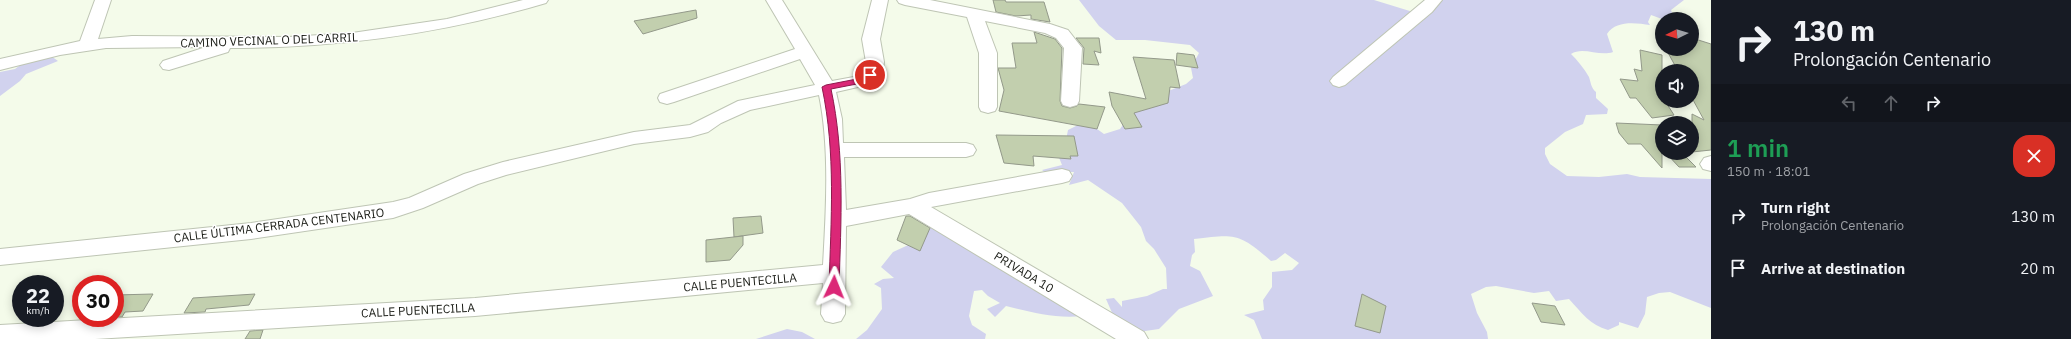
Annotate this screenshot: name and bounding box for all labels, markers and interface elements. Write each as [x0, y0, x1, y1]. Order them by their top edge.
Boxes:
north arrow [1655, 12, 1699, 56]
map controls [1655, 12, 1699, 160]
text: 130 m [1793, 12, 1875, 49]
icon: right [1727, 16, 1779, 68]
street label: CAMINO VECINAL O DEL CARRIL [180, 29, 358, 51]
text: Prolongación Centenario [1793, 48, 1991, 71]
pin [853, 58, 887, 92]
icon: arrive [859, 64, 881, 86]
button: sound [1655, 64, 1699, 108]
icon: left [1838, 92, 1860, 114]
icon: ahead [1880, 92, 1902, 114]
icon: right [1922, 92, 1944, 114]
button: layers [1655, 116, 1699, 160]
text: 1 min [1727, 132, 1789, 164]
button: close [2013, 135, 2055, 177]
text: 150 m · 18:01 [1727, 163, 1810, 180]
text: Turn right [1761, 198, 1830, 217]
street label: CALLE ÚLTIMA CERRADA CENTENARIO [173, 205, 385, 245]
icon: right [1727, 205, 1749, 227]
text: 130 m [2011, 207, 2055, 226]
text: Prolongación Centenario [1761, 217, 1904, 234]
street label: PRIVADA 10 [991, 248, 1057, 296]
icon: arrive [1727, 257, 1749, 279]
text: Arrive at destination [1761, 259, 1905, 278]
text: 20 m [2020, 259, 2055, 278]
position arrow [813, 266, 855, 308]
street label: CALLE PUENTECILLA [683, 270, 798, 294]
speed limit sign: 30 [72, 275, 124, 327]
text: 22 [26, 282, 50, 309]
street label: CALLE PUENTECILLA [361, 300, 476, 320]
text: km/h [26, 304, 50, 317]

